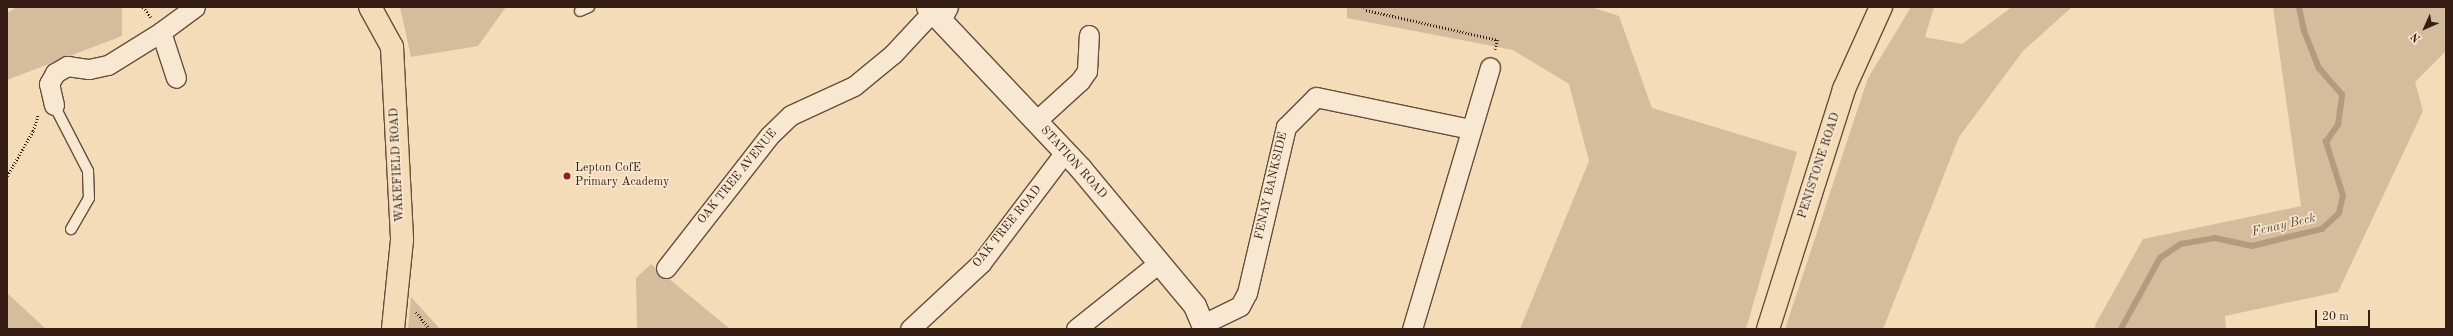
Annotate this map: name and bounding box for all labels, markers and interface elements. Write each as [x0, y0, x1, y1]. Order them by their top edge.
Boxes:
north arrow [2405, 8, 2445, 48]
text: N [2409, 30, 2423, 44]
street label: WAKEFIELD ROAD [388, 108, 408, 222]
street label: PENISTONE ROAD [1796, 111, 1844, 221]
street label: STATION ROAD [1037, 124, 1109, 202]
street label: OAK TREE AVENUE [695, 127, 781, 227]
street label: FENAY BANKSIDE [1253, 131, 1291, 241]
place label: Lepton CofE Primary Academy [575, 162, 669, 190]
marker: Lepton CofE Primary Academy [562, 171, 572, 181]
street label: OAK TREE ROAD [971, 183, 1045, 271]
water label: Fenay Beck [2251, 211, 2317, 241]
scale bar [2317, 302, 2372, 328]
text: 20 m [2322, 311, 2349, 323]

